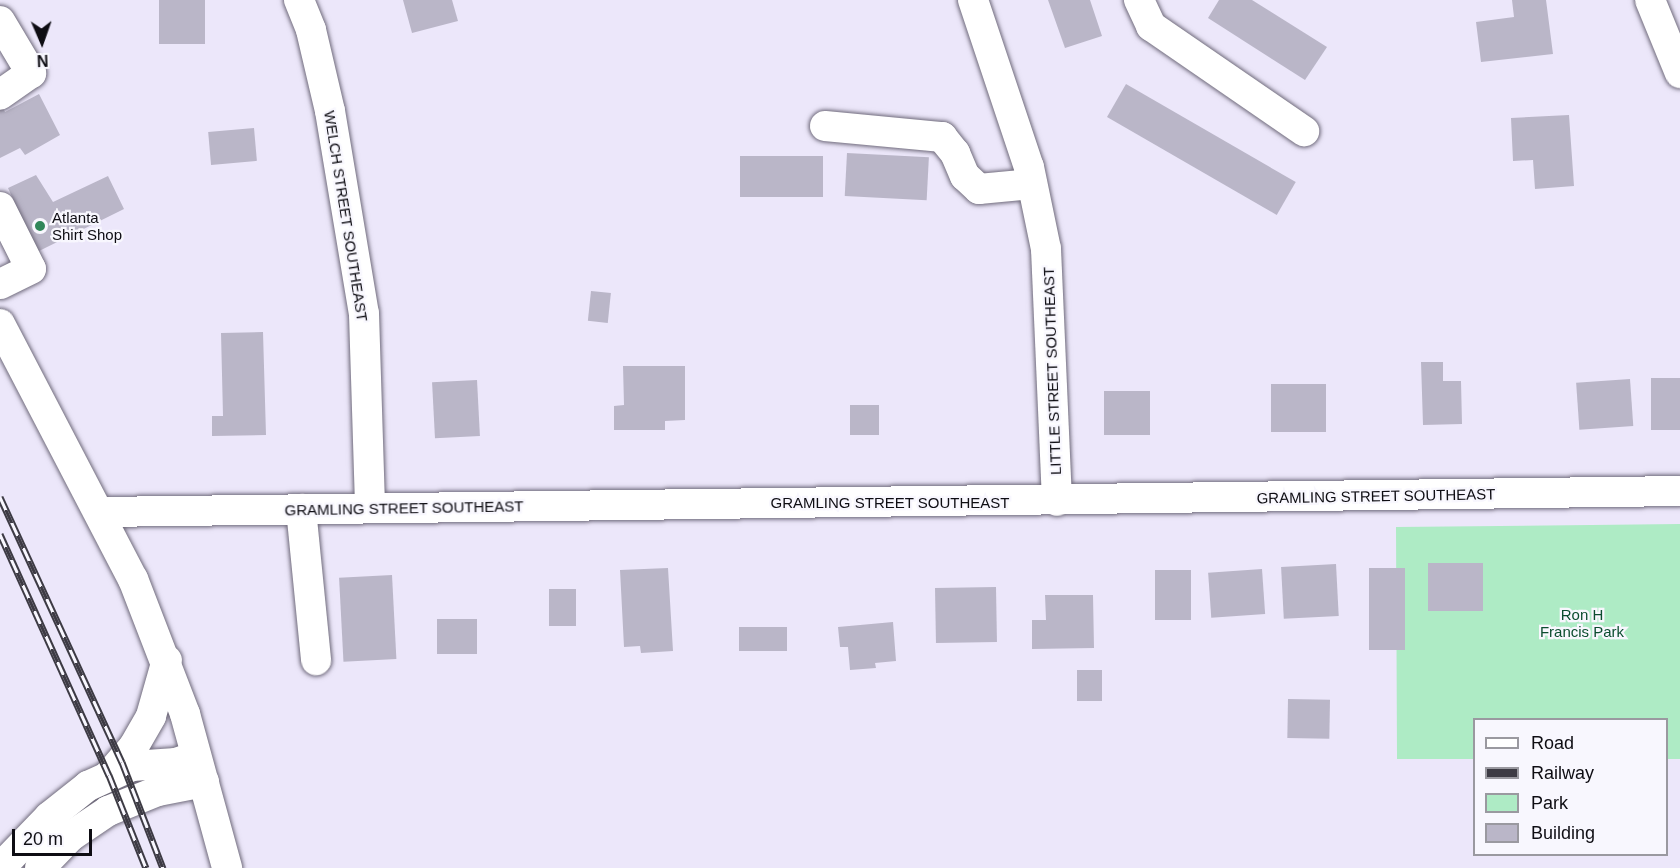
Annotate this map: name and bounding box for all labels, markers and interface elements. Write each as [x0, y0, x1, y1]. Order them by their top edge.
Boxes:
north arrow [12, 12, 72, 72]
text: N [37, 52, 49, 69]
street label: WELCH STREET SOUTHEAST [320, 109, 372, 323]
place label: Atlanta Shirt Shop [52, 208, 122, 243]
marker: Atlanta Shirt Shop [33, 219, 47, 233]
street label: LITTLE STREET SOUTHEAST [1039, 267, 1065, 475]
street label: GRAMLING STREET SOUTHEAST [1256, 485, 1496, 507]
street label: GRAMLING STREET SOUTHEAST [770, 494, 1010, 512]
street label: GRAMLING STREET SOUTHEAST [284, 497, 524, 519]
park label: Ron H Francis Park [1540, 605, 1624, 640]
legend [1473, 718, 1668, 856]
text: Road [1531, 733, 1574, 753]
text: Railway [1531, 763, 1594, 783]
text: Park [1531, 793, 1568, 813]
scale bar [15, 817, 94, 855]
text: Building [1531, 823, 1595, 843]
text: 20 m [23, 829, 63, 849]

